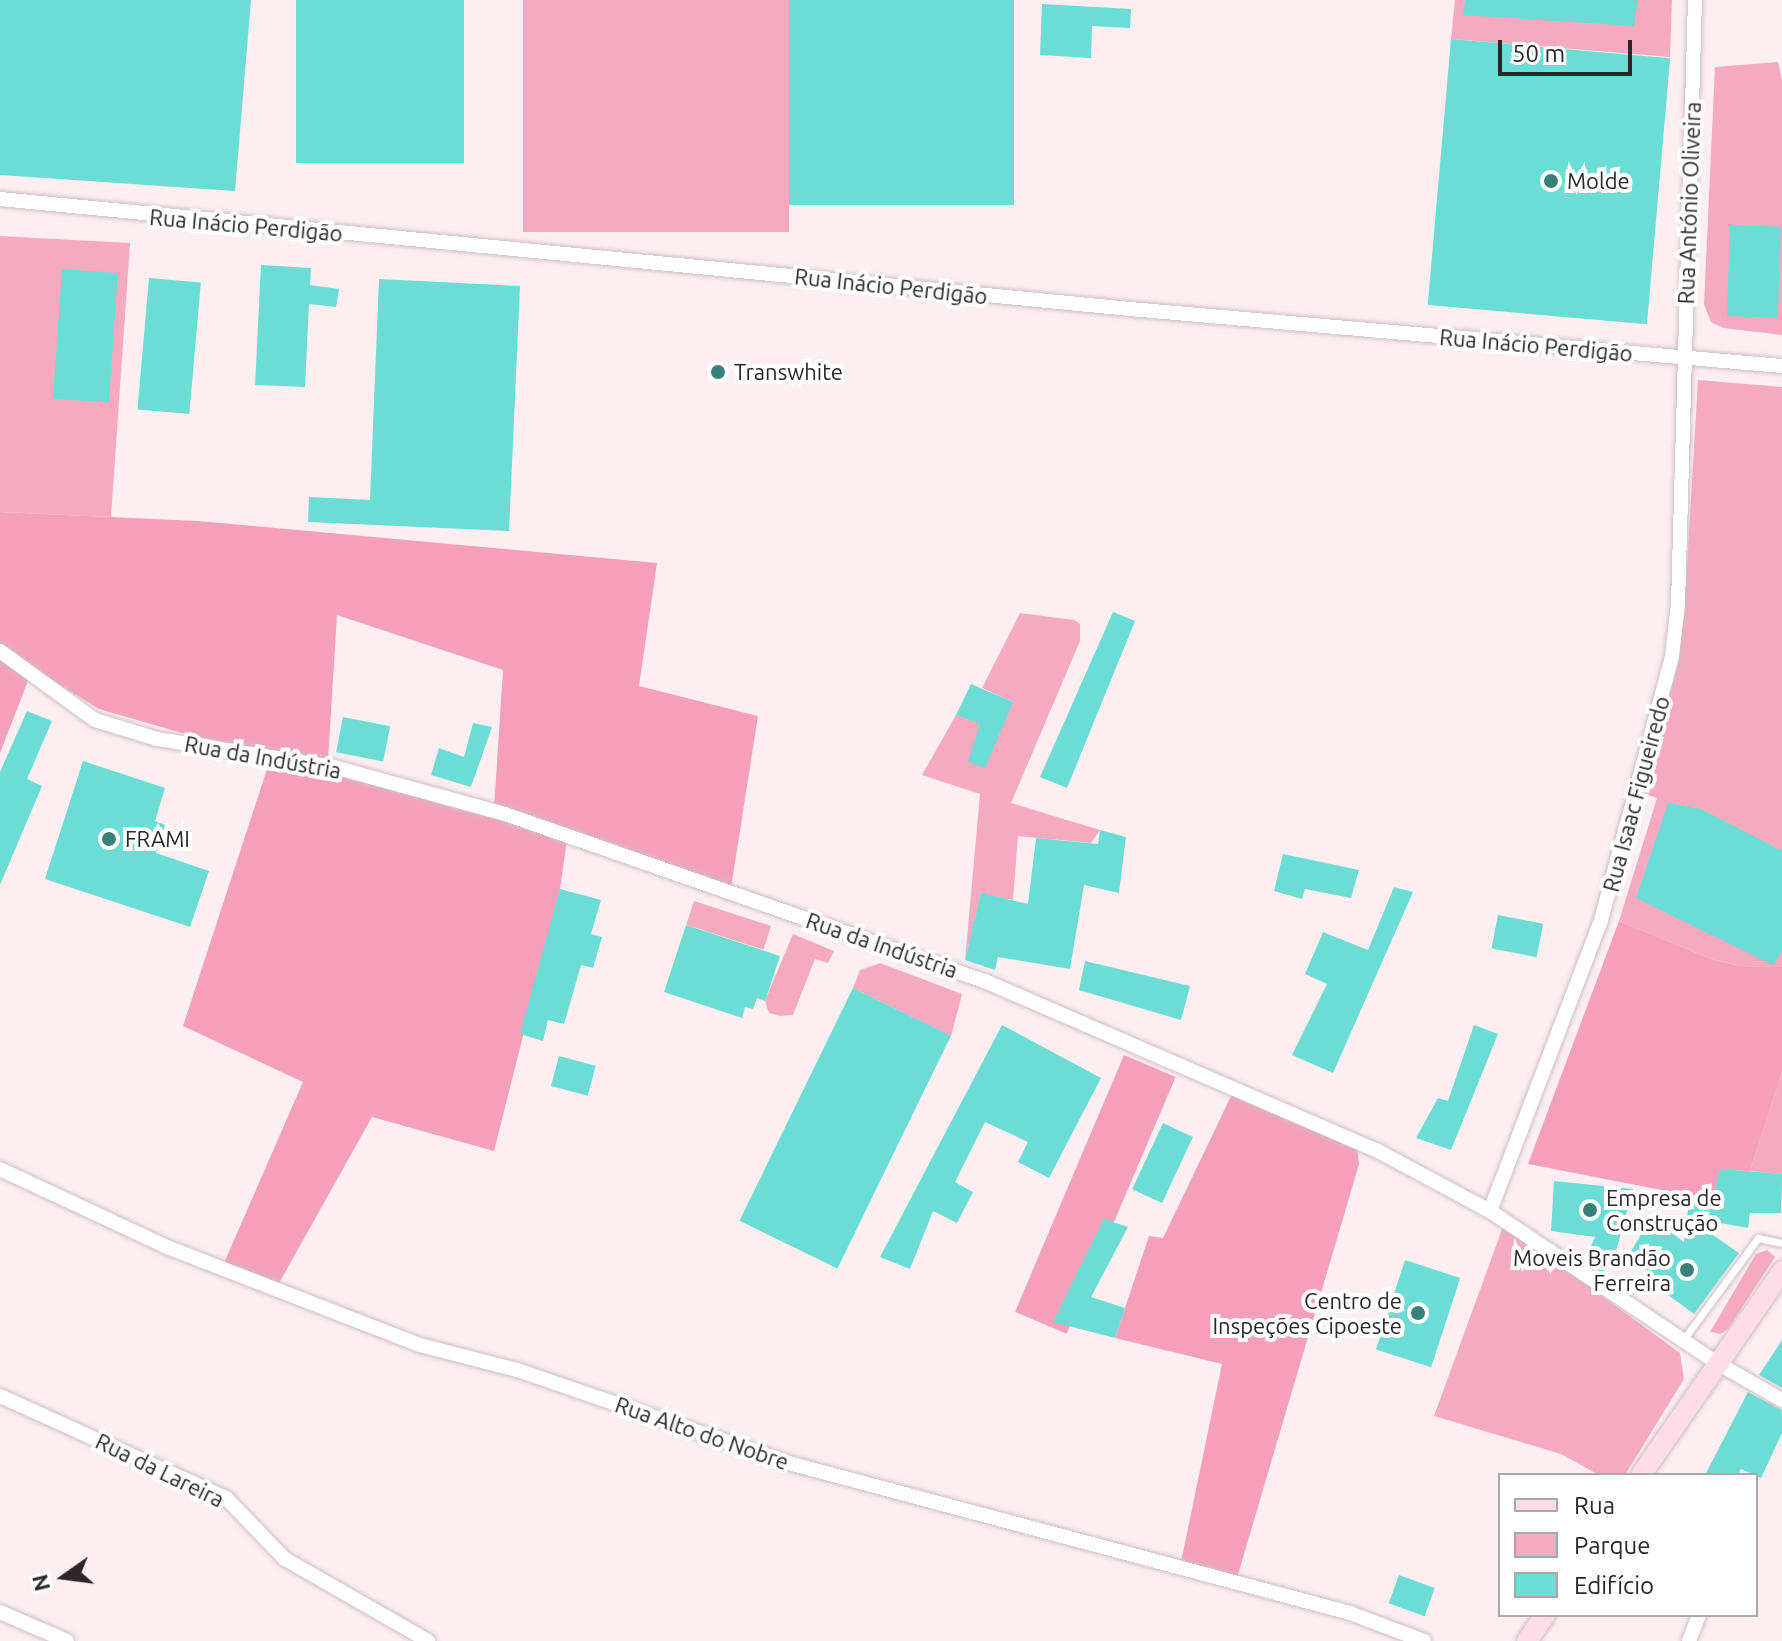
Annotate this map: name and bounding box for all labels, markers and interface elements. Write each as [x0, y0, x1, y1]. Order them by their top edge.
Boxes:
scale bar [1502, 24, 1636, 74]
text: 50 m [1512, 40, 1565, 67]
street label: Rua António Oliveira [1672, 101, 1706, 305]
place label: Molde [1567, 168, 1630, 194]
marker: Molde [1542, 172, 1560, 190]
street label: Rua Inácio Perdigão [148, 203, 344, 247]
street label: Rua Inácio Perdigão [793, 263, 989, 309]
street label: Rua Inácio Perdigão [1438, 323, 1634, 367]
place label: Transwhite [734, 359, 843, 385]
marker: Transwhite [709, 363, 727, 381]
street label: Rua Isaac Figueiredo [1597, 693, 1675, 895]
street label: Rua da Indústria [183, 730, 343, 784]
place label: FRAMI [125, 826, 190, 852]
marker: FRAMI [100, 830, 118, 848]
street label: Rua da Indústria [803, 907, 961, 983]
place label: Empresa de Construção [1606, 1184, 1722, 1236]
marker: Empresa de Construção [1581, 1201, 1599, 1219]
place label: Moveis Brandão Ferreira [1513, 1244, 1671, 1296]
marker: Moveis Brandão Ferreira [1678, 1261, 1696, 1279]
place label: Centro de Inspeções Cipoeste [1212, 1287, 1402, 1338]
marker: Centro de Inspeções Cipoeste [1409, 1304, 1427, 1322]
street label: Rua Alto do Nobre [612, 1391, 792, 1475]
street label: Rua da Lareira [91, 1427, 229, 1513]
legend [1498, 1473, 1758, 1617]
text: Rua [1574, 1492, 1615, 1519]
text: Parque [1574, 1532, 1651, 1559]
north arrow [24, 1537, 104, 1617]
text: N [26, 1572, 54, 1594]
text: Edifício [1574, 1572, 1654, 1599]

